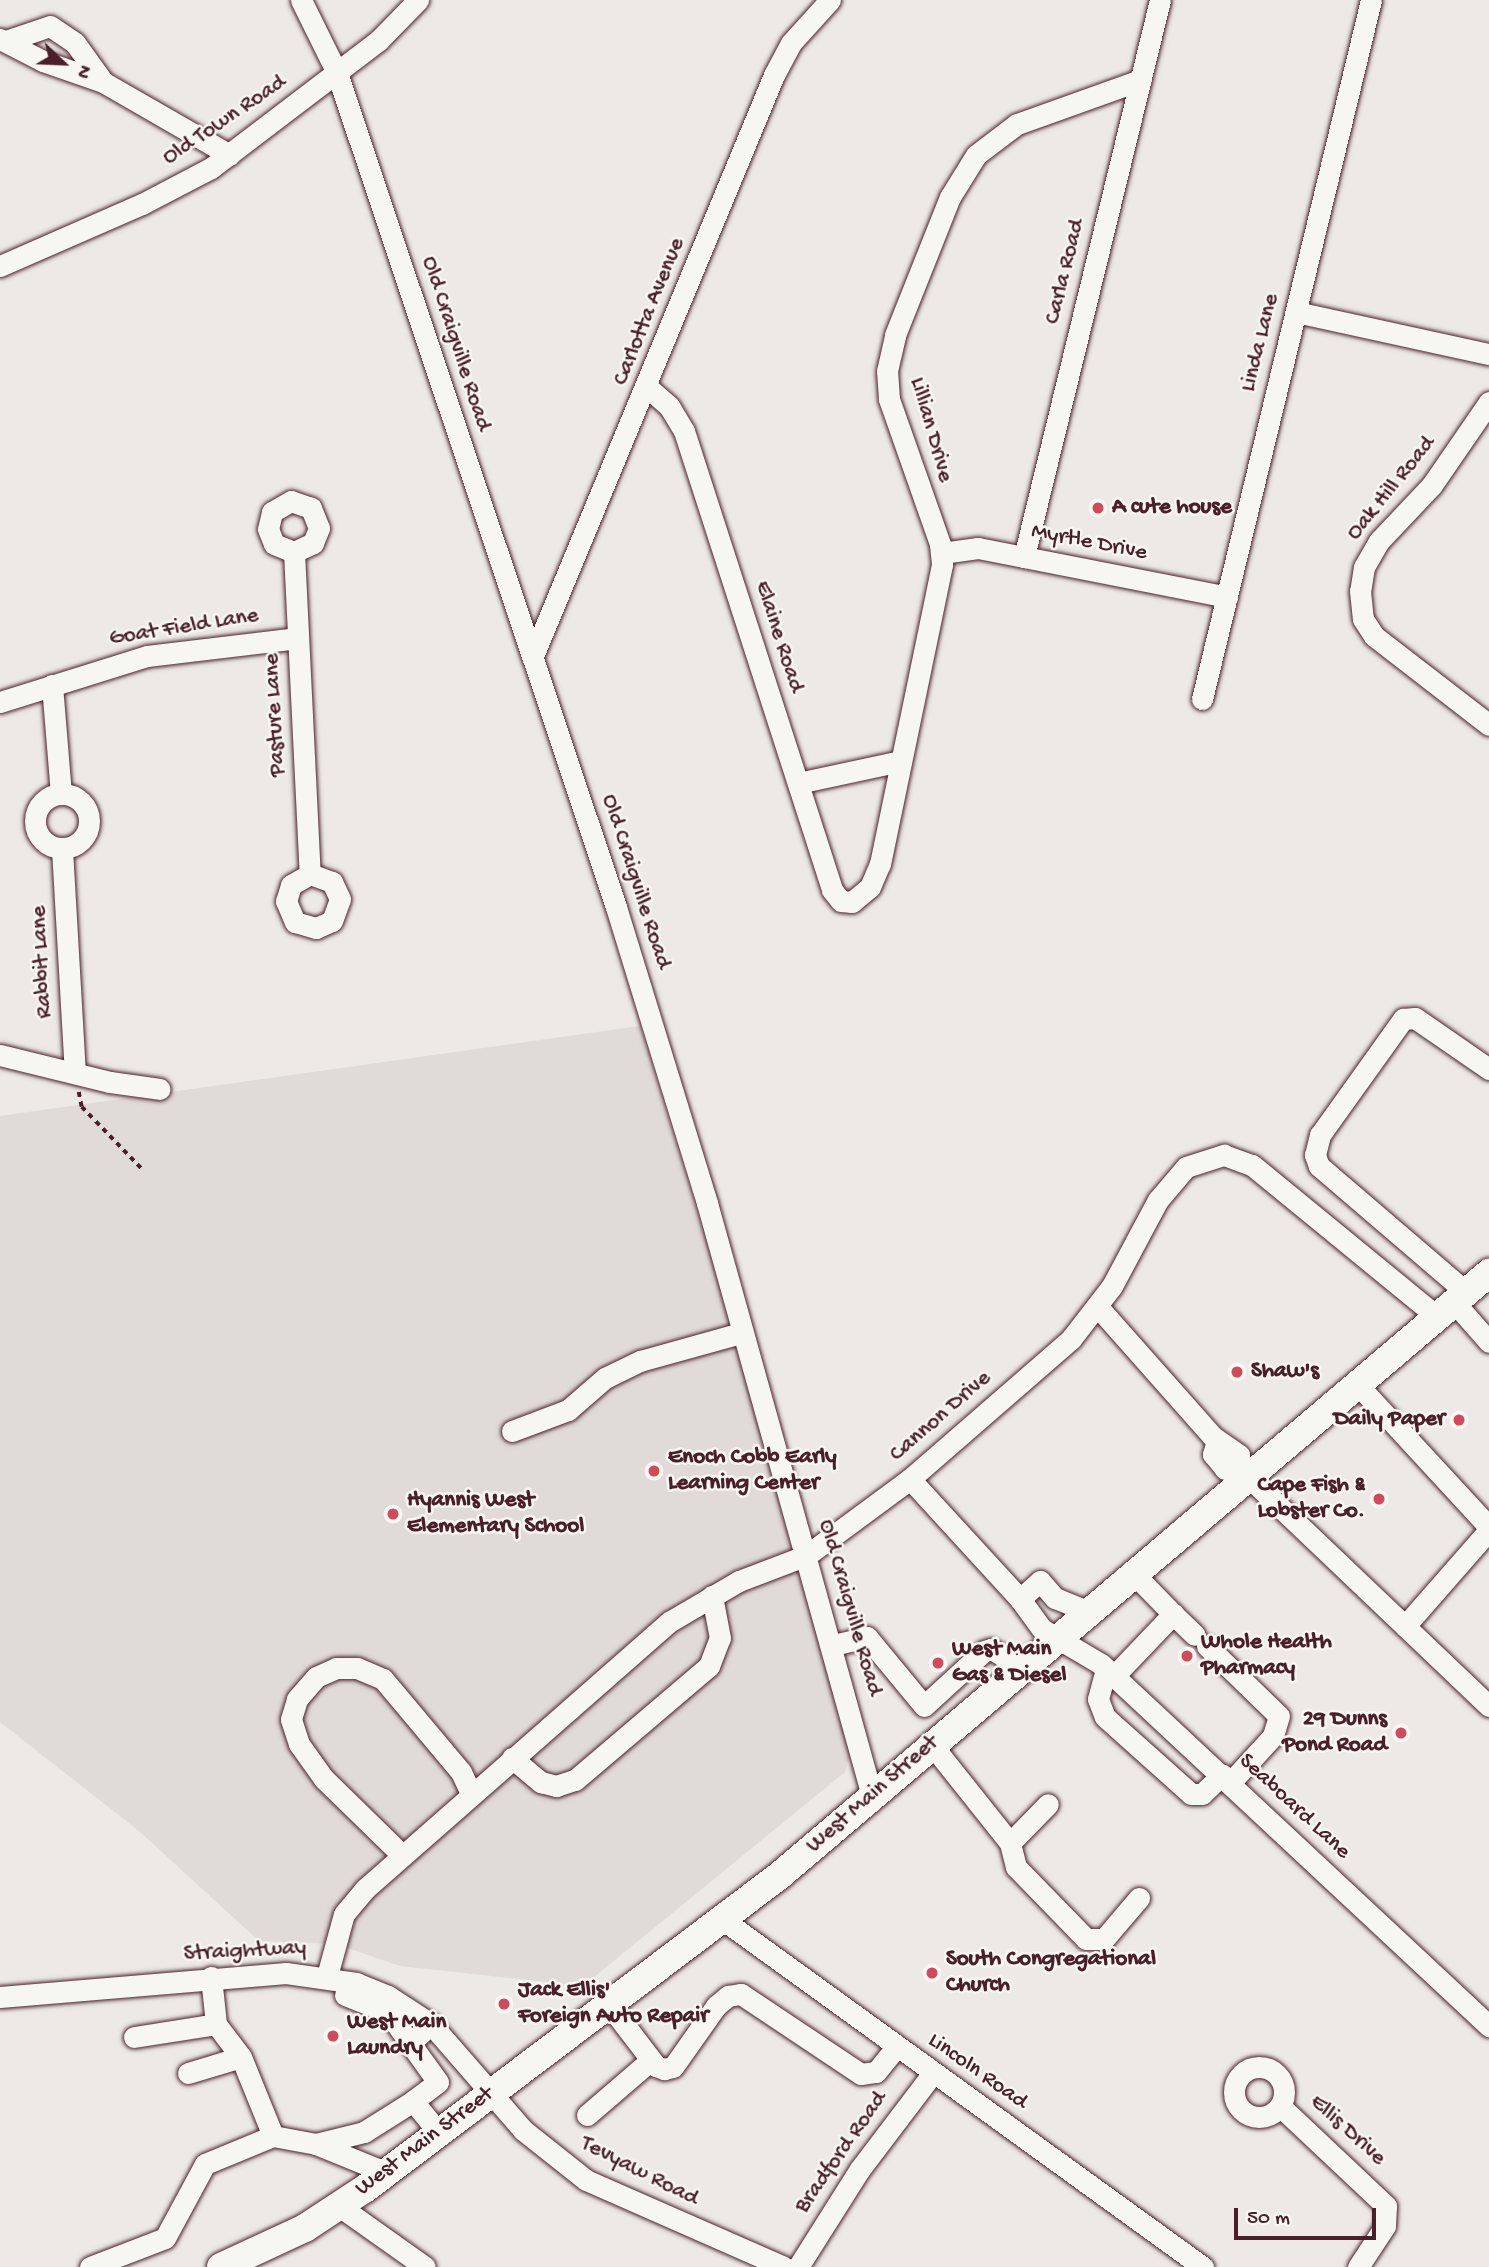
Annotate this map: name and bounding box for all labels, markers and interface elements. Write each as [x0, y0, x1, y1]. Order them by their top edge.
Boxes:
north arrow [28, 28, 98, 98]
text: N [70, 61, 96, 82]
street label: Old Town Road [158, 70, 292, 172]
street label: Carla Road [1040, 217, 1092, 327]
street label: Carlotta Avenue [608, 234, 692, 390]
street label: Old Craigville Road [414, 253, 496, 435]
street label: Linda Lane [1236, 291, 1286, 395]
street label: Lillian Drive [902, 374, 958, 486]
street label: Oak Hill Road [1342, 431, 1442, 547]
place label: A cute house [1112, 494, 1232, 522]
marker: A cute house [1090, 500, 1106, 516]
street label: Myrtle Drive [1029, 518, 1149, 568]
street label: Elaine Road [747, 578, 809, 696]
street label: Goat Field Lane [107, 603, 261, 653]
street label: Pasture Lane [259, 653, 293, 777]
street label: Old Craigville Road [594, 791, 676, 973]
street label: Rabbit Lane [26, 905, 60, 1019]
place label: Shaw's [1251, 1358, 1319, 1386]
marker: Shaw's [1229, 1364, 1245, 1380]
street label: Cannon Drive [885, 1365, 997, 1469]
place label: Daily Paper [1334, 1406, 1445, 1434]
marker: Daily Paper [1451, 1412, 1467, 1428]
place label: Enoch Cobb Early Learning Center [668, 1444, 837, 1498]
marker: Enoch Cobb Early Learning Center [646, 1463, 662, 1479]
place label: Cape Fish & Lobster Co. [1257, 1472, 1365, 1526]
place label: Hyannis West Elementary School [407, 1487, 584, 1541]
marker: Cape Fish & Lobster Co. [1371, 1491, 1387, 1507]
marker: Hyannis West Elementary School [385, 1506, 401, 1522]
street label: Old Craigville Road [811, 1517, 887, 1699]
place label: Whole Health Pharmacy [1201, 1629, 1332, 1683]
place label: West Main Gas & Diesel [952, 1636, 1066, 1690]
marker: Whole Health Pharmacy [1179, 1648, 1195, 1664]
marker: West Main Gas & Diesel [930, 1655, 946, 1671]
place label: 29 Dunns Pond Road [1282, 1706, 1387, 1760]
marker: 29 Dunns Pond Road [1393, 1725, 1409, 1741]
street label: West Main Street [801, 1730, 945, 1860]
street label: Seaboard Lane [1232, 1748, 1356, 1866]
street label: Straightway [183, 1935, 307, 1969]
place label: South Congregational Church [946, 1946, 1156, 2000]
marker: South Congregational Church [924, 1965, 940, 1981]
place label: Jack Ellis' Foreign Auto Repair [518, 1977, 708, 2031]
marker: Jack Ellis' Foreign Auto Repair [496, 1996, 512, 2012]
place label: West Main Laundry [347, 2009, 446, 2063]
street label: Lincoln Road [922, 2027, 1032, 2117]
marker: West Main Laundry [325, 2028, 341, 2044]
street label: West Main Street [350, 2081, 500, 2203]
street label: Bradford Road [790, 2087, 894, 2219]
street label: Ellis Drive [1303, 2089, 1391, 2173]
street label: Tevyaw Road [576, 2131, 702, 2213]
scale bar [1237, 2194, 1379, 2238]
text: 50 m [1247, 2207, 1290, 2232]

